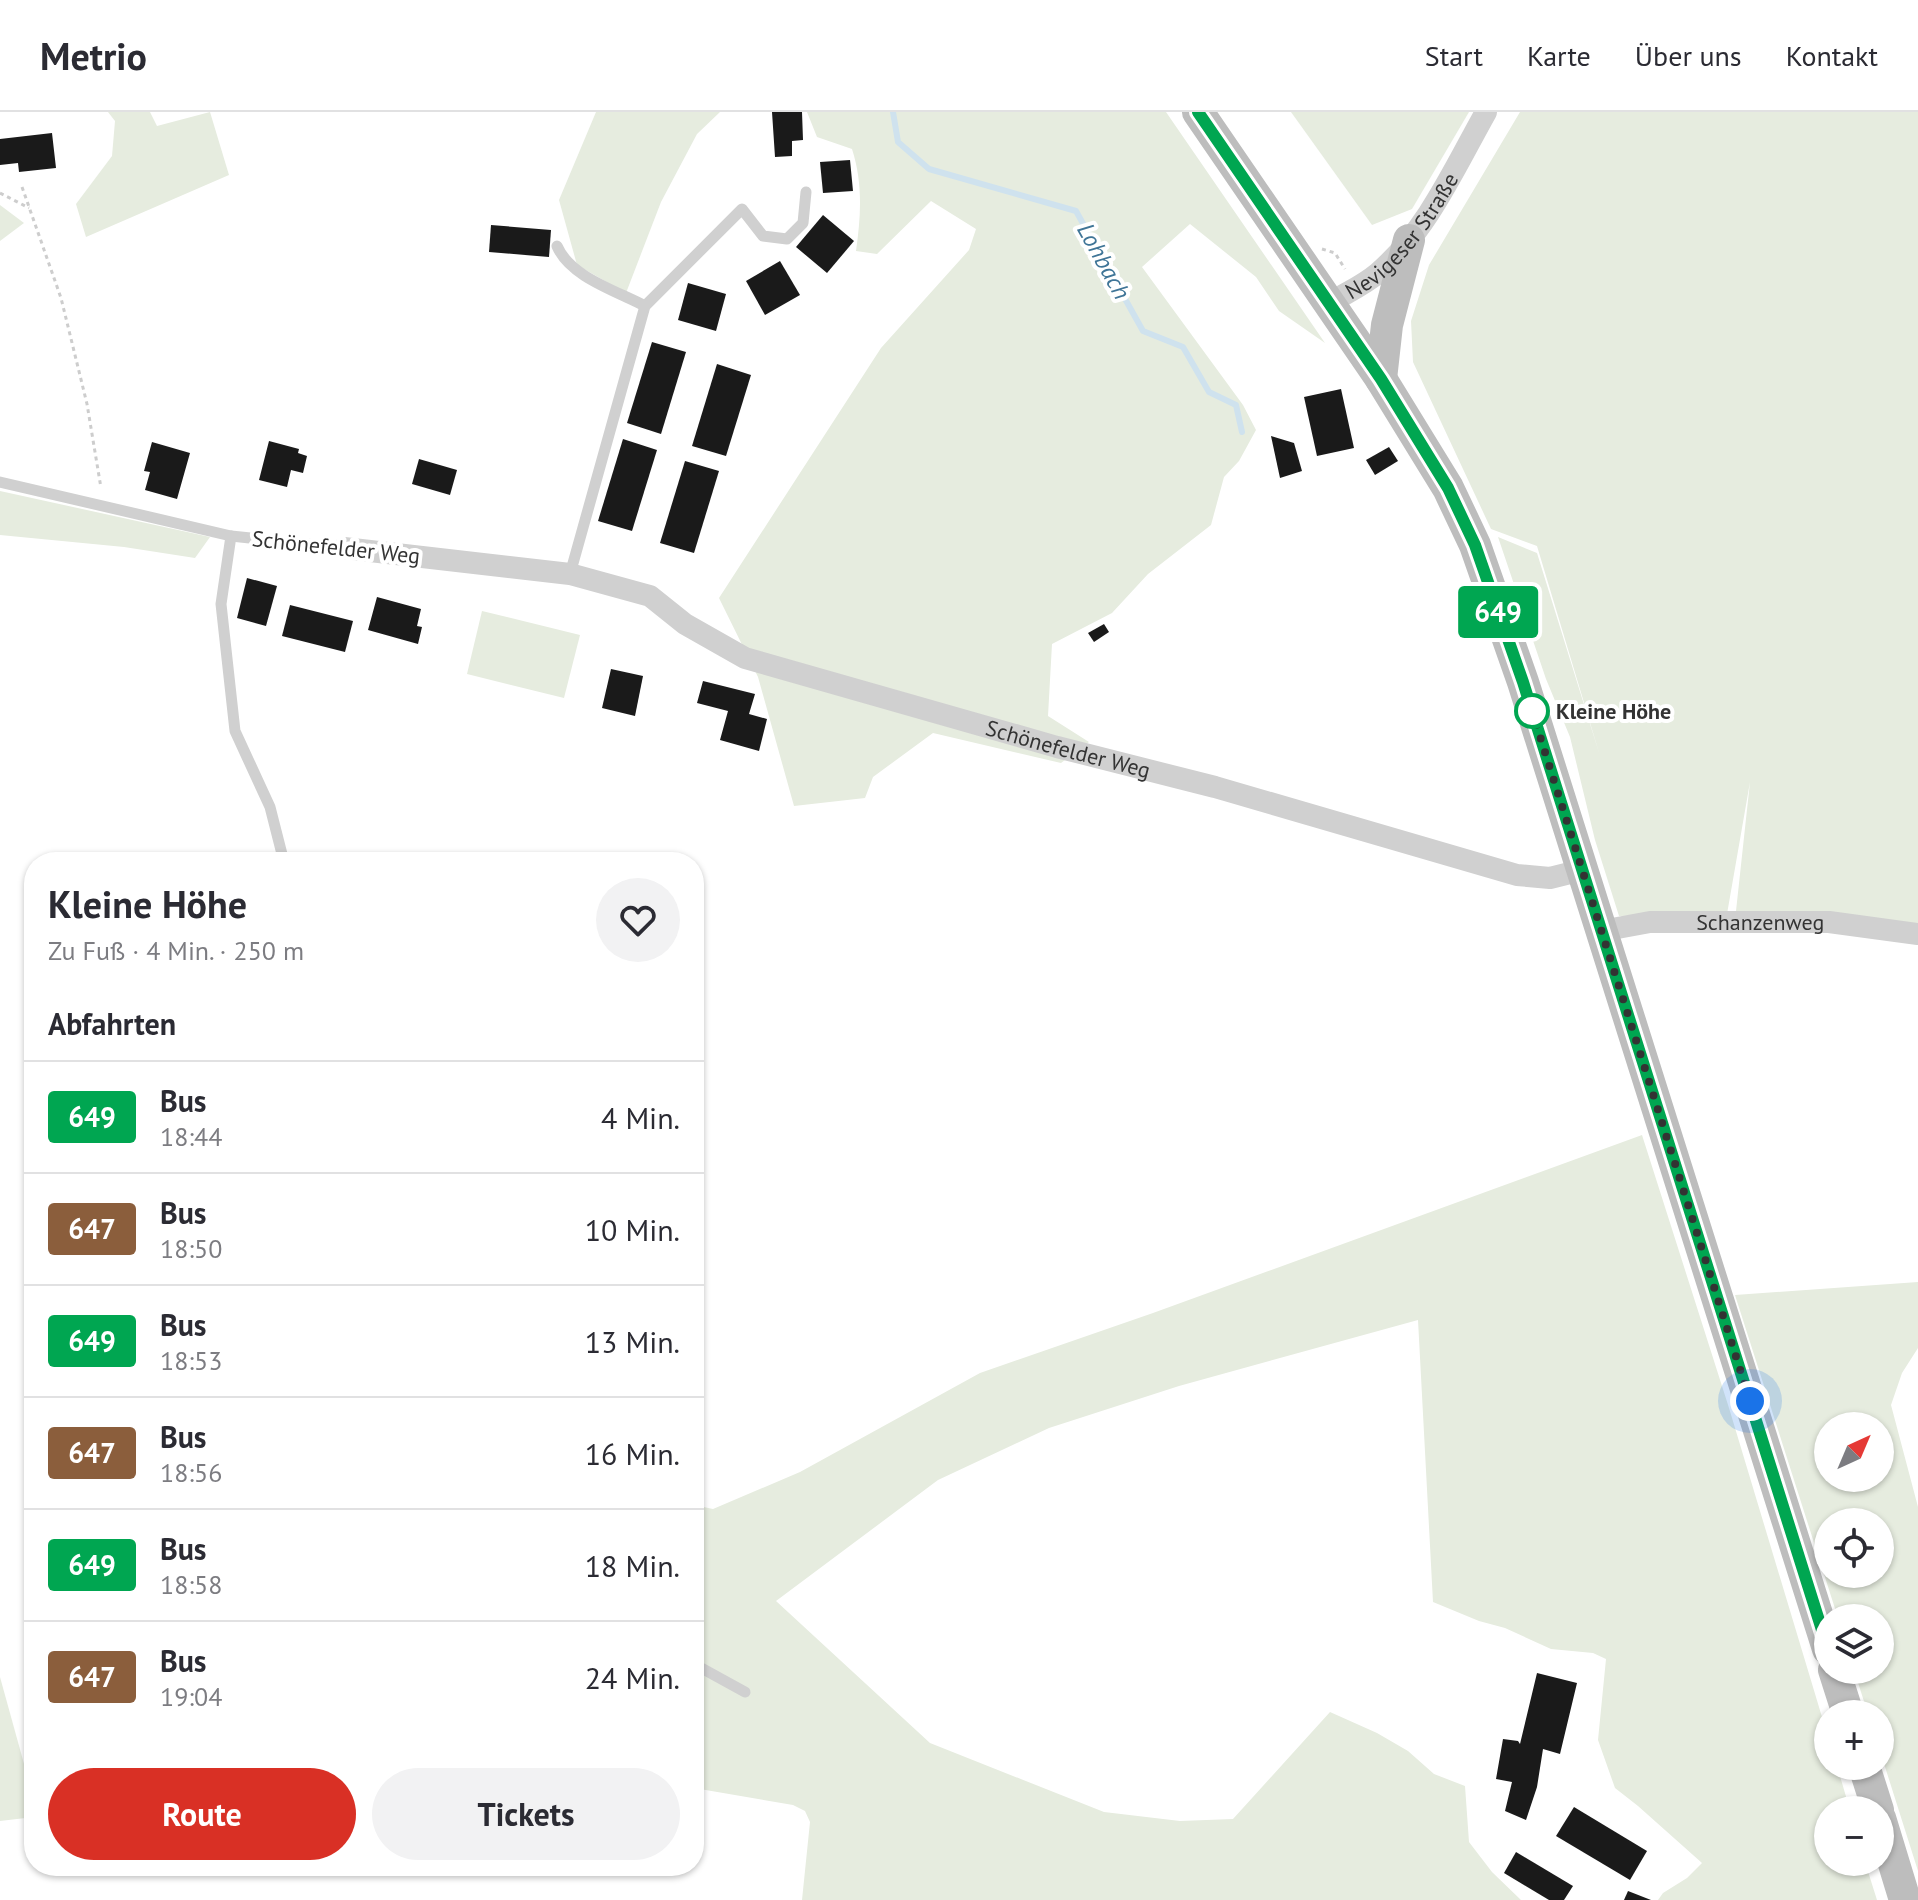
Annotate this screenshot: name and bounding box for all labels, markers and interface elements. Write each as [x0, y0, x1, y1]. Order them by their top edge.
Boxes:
text: Metrio [40, 31, 147, 80]
text: Start [1425, 37, 1483, 74]
text: Karte [1527, 37, 1591, 74]
text: Über uns [1635, 37, 1742, 74]
text: Kontakt [1786, 37, 1878, 74]
street label: Nevigeser Straße [1340, 168, 1464, 305]
water label: Lohbach [1070, 217, 1138, 305]
street label: Schönefelder Weg [250, 524, 422, 570]
line badge: 649 [1452, 586, 1544, 638]
text: 649 [1474, 593, 1522, 630]
marker: Kleine Höhe [1515, 694, 1549, 728]
place label: Kleine Höhe [1556, 697, 1671, 725]
street label: Schönefelder Weg [983, 713, 1153, 784]
button: heart [596, 878, 680, 962]
text: Kleine Höhe [48, 879, 247, 928]
street label: Schanzenweg [1696, 908, 1824, 936]
text: Zu Fuß · 4 Min. · 250 m [48, 934, 304, 967]
text: Abfahrten [48, 1004, 176, 1043]
text: Bus [160, 1081, 207, 1120]
text: 649 [68, 1098, 116, 1135]
text: 4 Min. [601, 1098, 680, 1137]
text: 18:44 [160, 1120, 222, 1153]
text: Bus [160, 1193, 207, 1232]
text: 647 [68, 1210, 116, 1247]
text: 10 Min. [585, 1210, 680, 1249]
text: 18:50 [160, 1232, 222, 1265]
text: Bus [160, 1305, 207, 1344]
text: 649 [68, 1322, 116, 1359]
text: 13 Min. [585, 1322, 680, 1361]
text: 18:53 [160, 1344, 222, 1377]
your location [1730, 1381, 1770, 1421]
north arrow [1814, 1412, 1894, 1492]
map controls [1814, 1412, 1894, 1876]
text: Bus [160, 1417, 207, 1456]
text: 647 [68, 1434, 116, 1471]
text: 16 Min. [585, 1434, 680, 1473]
text: 18:56 [160, 1456, 222, 1489]
button: locate [1814, 1508, 1894, 1588]
text: Bus [160, 1529, 207, 1568]
text: 649 [68, 1546, 116, 1583]
text: 18 Min. [585, 1546, 680, 1585]
text: 18:58 [160, 1568, 222, 1601]
button: layers [1814, 1604, 1894, 1684]
text: Bus [160, 1641, 207, 1680]
text: 647 [68, 1658, 116, 1695]
text: 24 Min. [585, 1658, 680, 1697]
text: 19:04 [160, 1680, 222, 1713]
button: + [1814, 1700, 1894, 1780]
button: Route [48, 1768, 356, 1860]
button: Tickets [372, 1768, 680, 1860]
button: − [1814, 1796, 1894, 1876]

